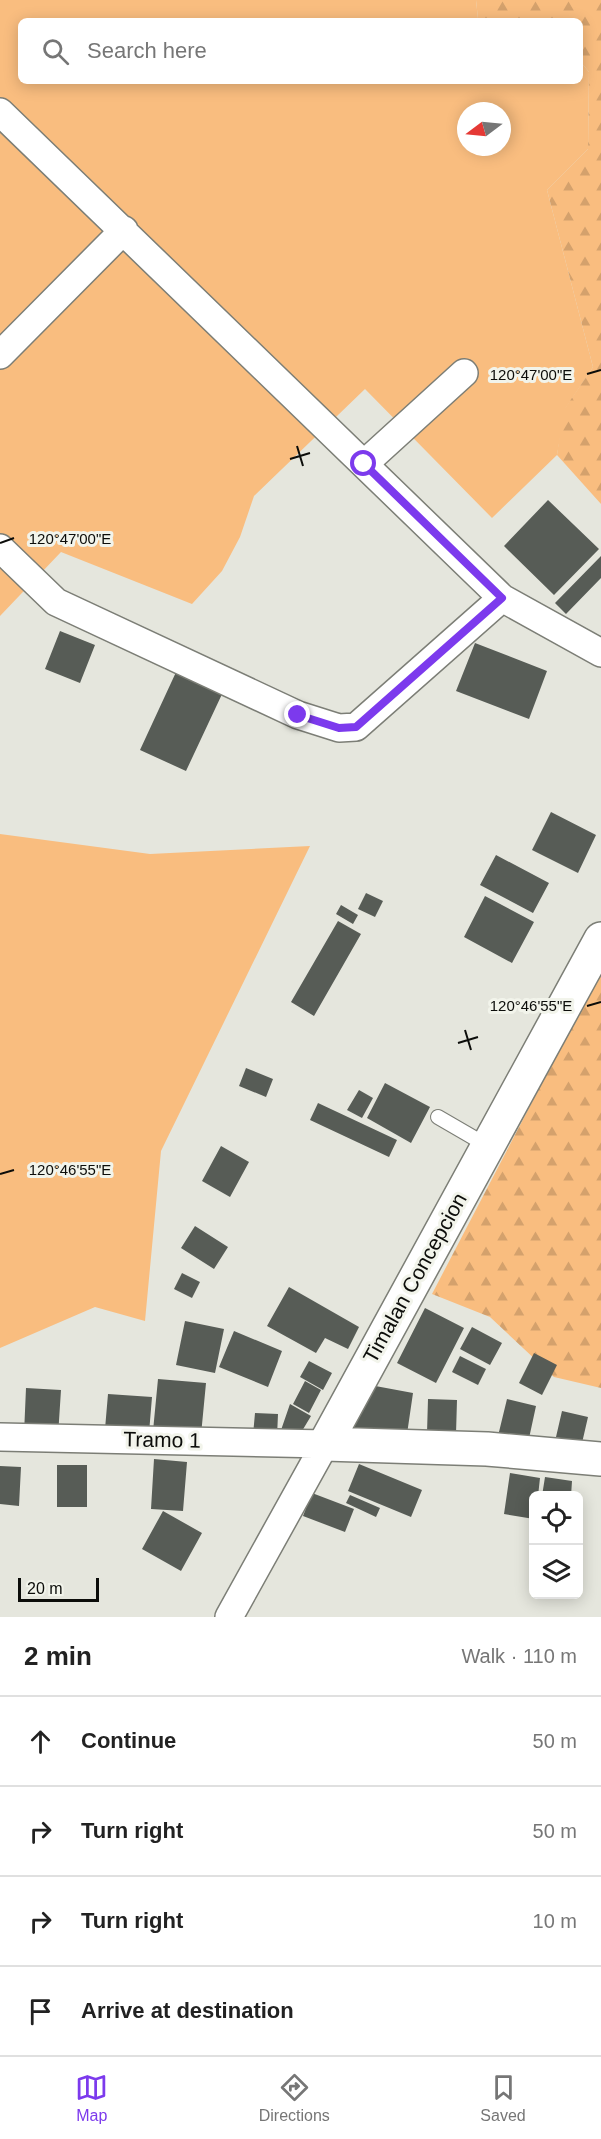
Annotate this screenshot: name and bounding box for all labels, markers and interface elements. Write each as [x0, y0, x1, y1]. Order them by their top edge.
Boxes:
search box [18, 18, 583, 84]
icon: search [39, 35, 72, 68]
text: Search here [87, 38, 207, 63]
north arrow [457, 102, 511, 156]
text: 120°47'00"E [490, 366, 572, 383]
route start [350, 450, 376, 476]
text: 120°47'00"E [29, 530, 111, 547]
route end [284, 701, 310, 727]
text: 120°46'55"E [490, 997, 572, 1014]
text: 120°46'55"E [29, 1161, 111, 1178]
street label: Timalan Concepcion [358, 1189, 471, 1367]
street label: Tramo 1 [123, 1427, 201, 1452]
map controls [529, 1491, 583, 1599]
button: locate [529, 1491, 583, 1545]
button: layers [529, 1545, 583, 1599]
scale bar [18, 1575, 99, 1602]
text: 20 m [27, 1580, 63, 1597]
text: 2 min [24, 1641, 92, 1671]
text: Walk · 110 m [461, 1645, 577, 1667]
icon: ahead [24, 1725, 57, 1758]
text: Continue [81, 1728, 176, 1753]
text: 50 m [533, 1730, 577, 1752]
icon: right [24, 1815, 57, 1848]
text: Turn right [81, 1818, 183, 1843]
text: 50 m [533, 1820, 577, 1842]
icon: right [24, 1905, 57, 1938]
text: Turn right [81, 1908, 183, 1933]
text: 10 m [533, 1910, 577, 1932]
icon: arrive [24, 1995, 57, 2028]
text: Arrive at destination [81, 1998, 294, 2023]
tab: Map [75, 2071, 108, 2125]
tab: Directions [259, 2071, 330, 2125]
tab: Saved [480, 2071, 526, 2125]

